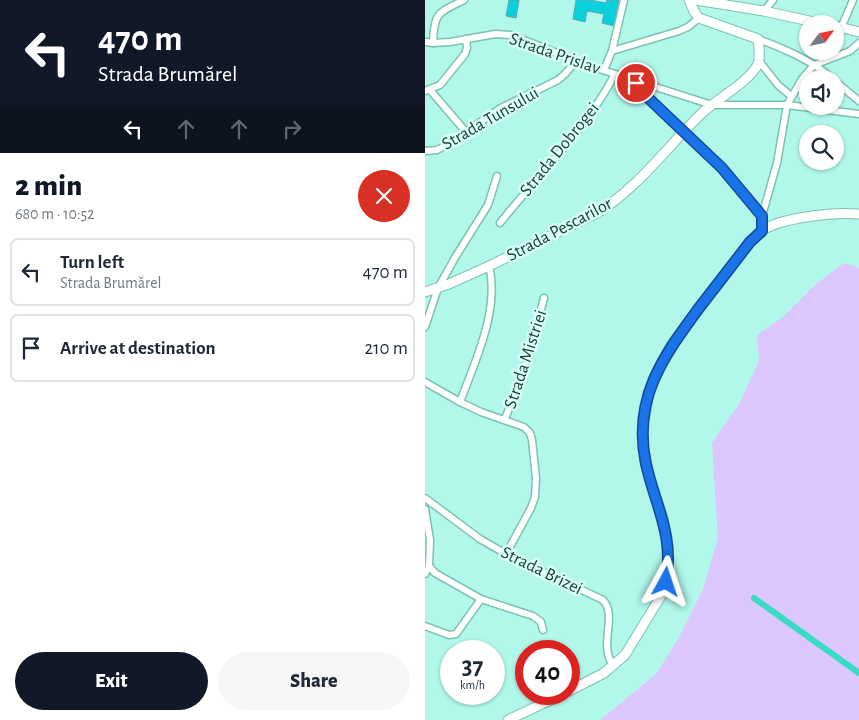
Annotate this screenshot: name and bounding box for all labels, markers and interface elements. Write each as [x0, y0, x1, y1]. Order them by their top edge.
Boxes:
north arrow [799, 15, 844, 60]
map controls [799, 15, 844, 170]
icon: left [15, 20, 80, 85]
text: 470 m [98, 22, 183, 57]
street label: Strada Prislav [507, 30, 603, 78]
pin [615, 62, 657, 104]
text: Strada Brumărel [98, 63, 238, 85]
icon: arrive [622, 69, 650, 97]
button: sound [799, 70, 844, 115]
street label: Strada Tunsului [439, 84, 542, 154]
street label: Strada Dobrogei [517, 100, 603, 200]
icon: left [119, 115, 147, 143]
icon: ahead [172, 115, 200, 143]
icon: ahead [225, 115, 253, 143]
icon: right [278, 115, 306, 143]
button: search [799, 125, 844, 170]
button: close [358, 170, 410, 222]
text: 2 min [15, 171, 82, 201]
street label: Strada Pescarilor [504, 195, 615, 265]
text: 680 m · 10:52 [15, 206, 95, 222]
text: Turn left [60, 253, 124, 272]
icon: left [17, 258, 45, 286]
text: 470 m [363, 263, 408, 282]
text: Strada Brumărel [60, 275, 161, 291]
street label: Strada Mistriei [502, 308, 550, 411]
icon: arrive [17, 334, 45, 362]
text: Arrive at destination [60, 339, 216, 358]
text: 210 m [364, 339, 408, 358]
street label: Strada Brizei [498, 543, 585, 598]
position arrow [639, 555, 691, 607]
speed limit sign: 40 [515, 640, 580, 705]
button: Exit [15, 652, 208, 710]
button: Share [218, 652, 410, 710]
text: 37 [462, 654, 483, 679]
text: km/h [460, 679, 485, 691]

